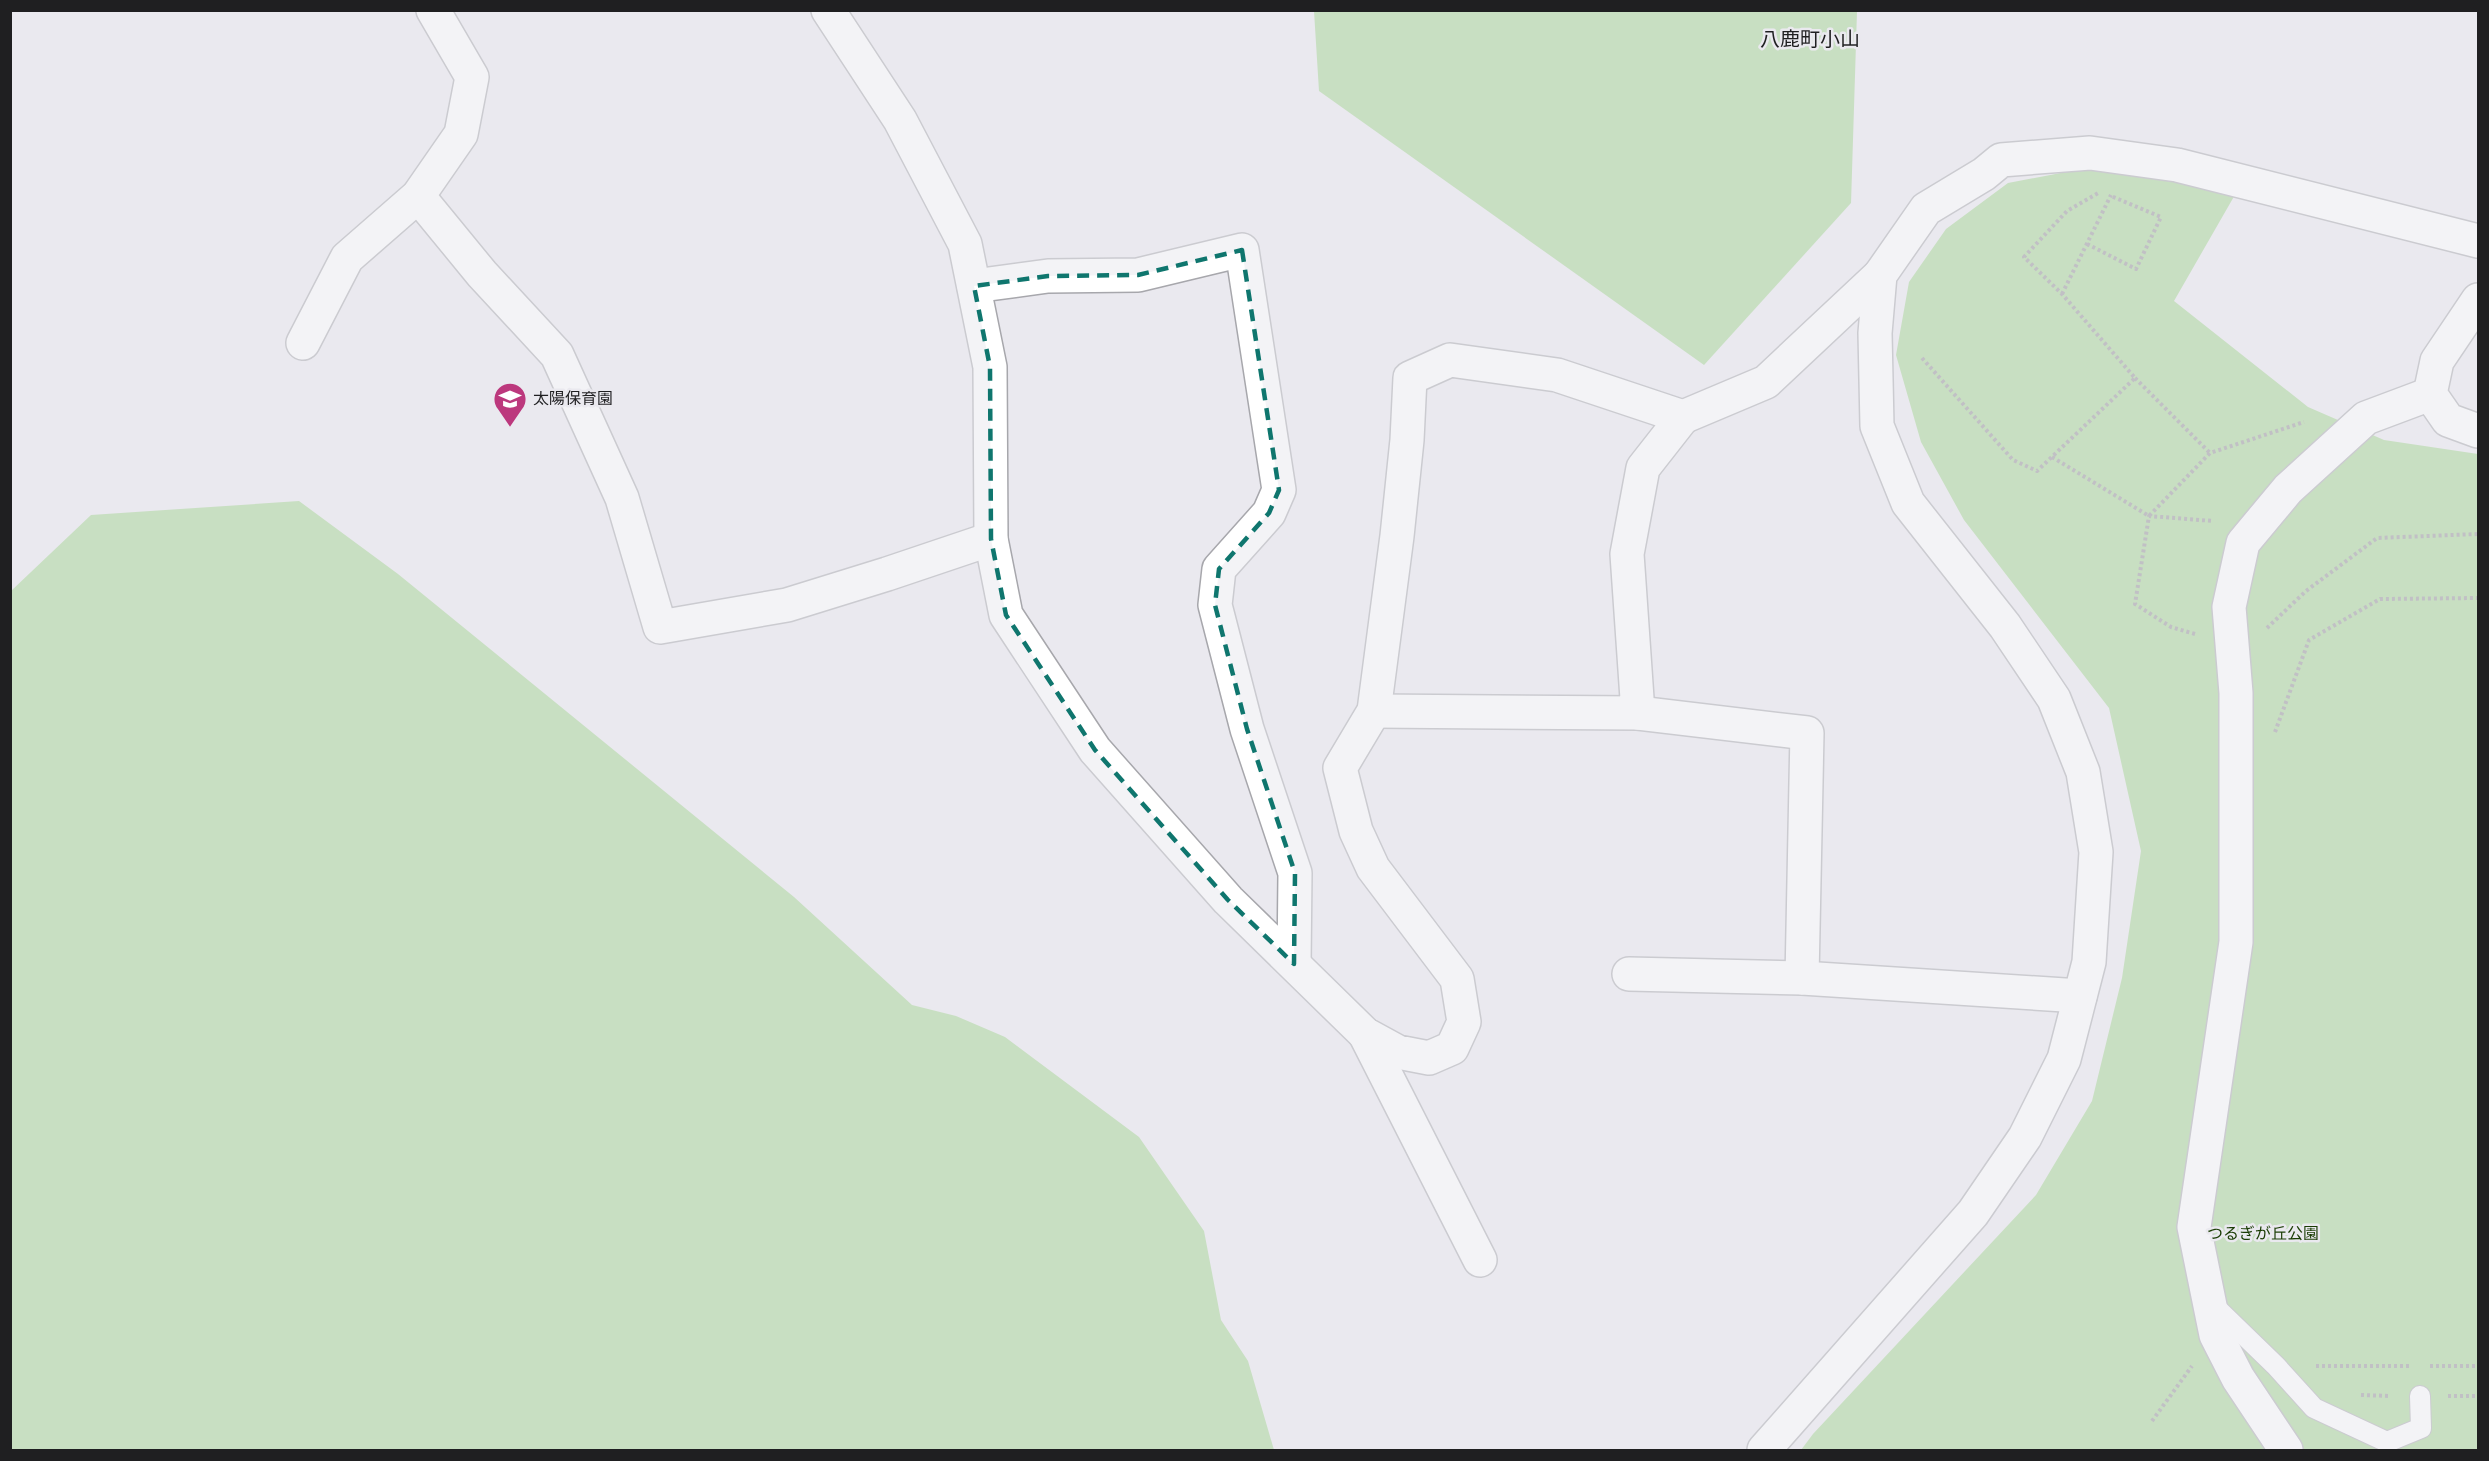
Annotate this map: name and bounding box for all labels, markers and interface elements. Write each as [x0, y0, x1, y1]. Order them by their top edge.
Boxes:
district label: 八鹿町小山 [1760, 26, 1860, 53]
school or university icon: 太陽保育園 [492, 381, 528, 428]
place label: 太陽保育園 [533, 388, 613, 410]
park label: つるぎが丘公園 [2207, 1223, 2319, 1245]

